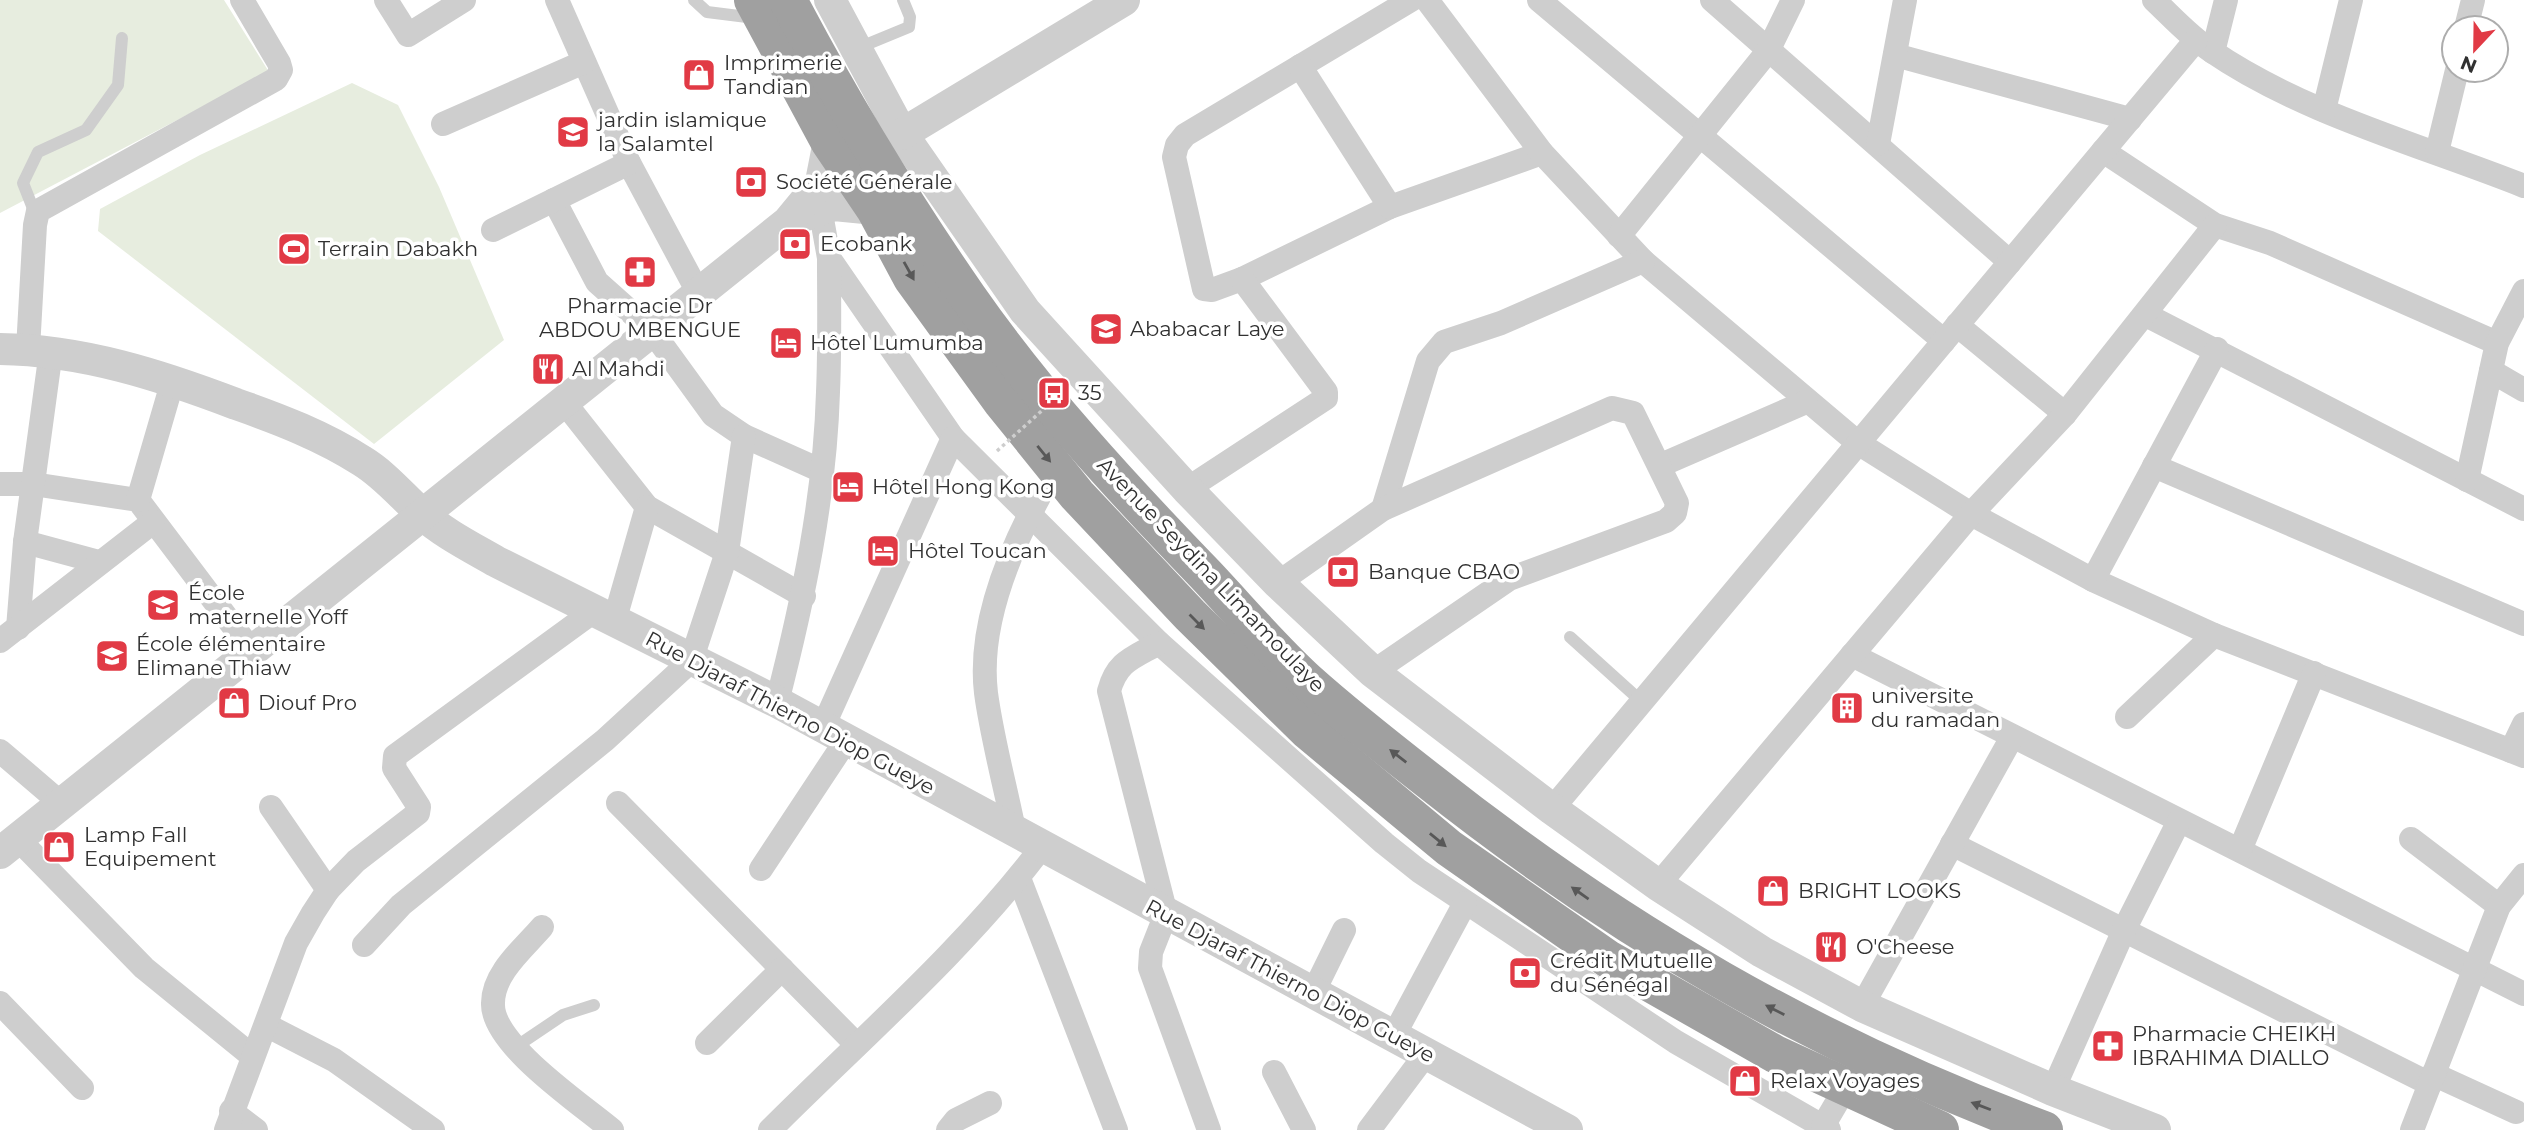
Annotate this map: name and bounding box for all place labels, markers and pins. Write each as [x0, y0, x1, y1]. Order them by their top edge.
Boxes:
place label: Imprimerie Tandian [724, 50, 842, 99]
shop icon: Imprimerie Tandian [680, 56, 718, 94]
place label: jardin islamique la Salamtel [596, 107, 767, 156]
school or university icon: jardin islamique la Salamtel [554, 113, 592, 151]
bank icon: Société Générale [732, 163, 770, 201]
place label: Société Générale [776, 169, 952, 194]
bank icon: Ecobank [776, 225, 814, 263]
sports icon: Terrain Dabakh [275, 230, 313, 268]
place label: Ecobank [820, 231, 912, 256]
place label: Terrain Dabakh [318, 236, 478, 261]
pharmacy icon: Pharmacie Dr ABDOU MBENGUE [621, 253, 659, 291]
place label: Pharmacie Dr ABDOU MBENGUE [539, 293, 741, 342]
school or university icon: Ababacar Laye [1087, 310, 1125, 348]
place label: Ababacar Laye [1130, 316, 1284, 341]
hotel icon: Hôtel Lumumba [767, 324, 805, 362]
place label: Hôtel Lumumba [810, 330, 984, 355]
restaurant icon: Al Mahdi [529, 350, 567, 388]
place label: Al Mahdi [572, 356, 665, 381]
bus stop icon: 35 [1035, 374, 1073, 412]
place label: 35 [1078, 380, 1102, 405]
hotel icon: Hôtel Hong Kong [829, 468, 867, 506]
place label: Hôtel Hong Kong [872, 474, 1055, 499]
hotel icon: Hôtel Toucan [864, 532, 902, 570]
place label: Hôtel Toucan [908, 538, 1047, 563]
bank icon: Banque CBAO [1324, 553, 1362, 591]
place label: Banque CBAO [1368, 559, 1520, 584]
place label: École maternelle Yoff [188, 580, 349, 629]
school or university icon: École maternelle Yoff [144, 586, 182, 624]
place label: École élémentaire Elimane Thiaw [136, 631, 326, 680]
school or university icon: École élémentaire Elimane Thiaw [93, 637, 131, 675]
place label: universite du ramadan [1871, 683, 2000, 732]
shop icon: Diouf Pro [215, 684, 253, 722]
building icon: universite du ramadan [1828, 689, 1866, 727]
place label: Diouf Pro [258, 690, 357, 715]
place label: Lamp Fall Equipement [84, 822, 217, 871]
shop icon: Lamp Fall Equipement [40, 828, 78, 866]
shop icon: BRIGHT LOOKS [1754, 872, 1792, 910]
place label: BRIGHT LOOKS [1798, 878, 1961, 903]
restaurant icon: O'Cheese [1812, 928, 1850, 966]
place label: O'Cheese [1856, 934, 1955, 959]
place label: Crédit Mutuelle du Sénégal [1550, 948, 1713, 997]
bank icon: Crédit Mutuelle du Sénégal [1506, 954, 1544, 992]
place label: Pharmacie CHEIKH IBRAHIMA DIALLO [2132, 1021, 2336, 1070]
pharmacy icon: Pharmacie CHEIKH IBRAHIMA DIALLO [2089, 1027, 2127, 1065]
shop icon: Relax Voyages [1726, 1062, 1764, 1100]
place label: Relax Voyages [1770, 1068, 1920, 1093]

